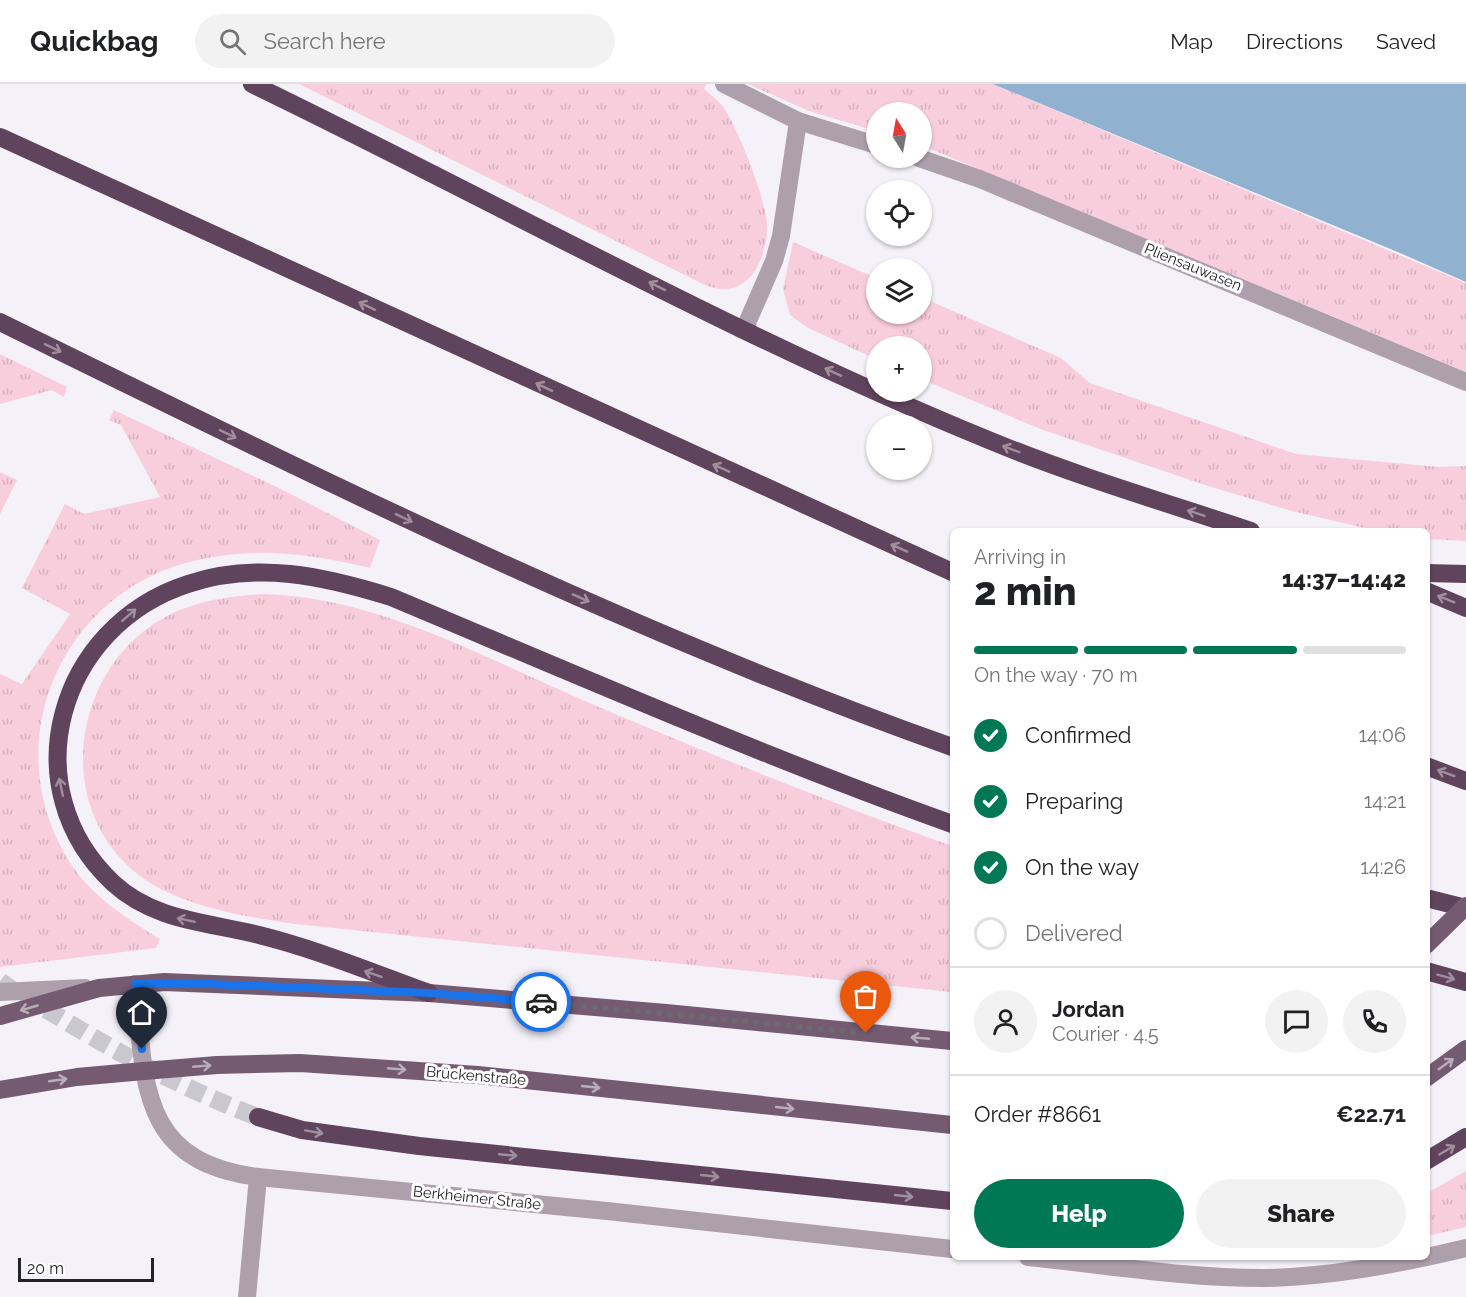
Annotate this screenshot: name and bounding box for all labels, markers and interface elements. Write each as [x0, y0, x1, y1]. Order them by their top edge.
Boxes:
search box [195, 14, 615, 68]
text: Quickbag [30, 25, 159, 58]
icon: search [216, 25, 249, 58]
text: Search here [264, 28, 386, 54]
text: Map [1170, 29, 1213, 54]
text: Directions [1246, 29, 1343, 54]
text: Saved [1376, 29, 1436, 54]
north arrow [866, 102, 932, 168]
map controls [866, 102, 932, 480]
button: locate [866, 180, 932, 246]
street label: Pliensauwasen [1142, 239, 1244, 295]
button: layers [866, 258, 932, 324]
one-way arrow [648, 280, 666, 292]
one-way arrow [358, 299, 376, 311]
button: + [866, 336, 932, 402]
one-way arrow [43, 343, 61, 354]
one-way arrow [824, 365, 842, 377]
one-way arrow [535, 381, 553, 393]
button: − [866, 414, 932, 480]
one-way arrow [218, 428, 236, 440]
one-way arrow [1003, 443, 1021, 454]
one-way arrow [713, 462, 731, 473]
one-way arrow [1187, 507, 1206, 518]
one-way arrow [394, 512, 412, 524]
one-way arrow [891, 542, 909, 554]
text: Arriving in [974, 545, 1066, 569]
text: 14:37–14:42 [1282, 566, 1406, 592]
text: 2 min [974, 568, 1077, 614]
one-way arrow [572, 593, 590, 605]
one-way arrow [1438, 593, 1456, 604]
one-way arrow [121, 608, 136, 622]
text: On the way · 70 m [974, 663, 1138, 687]
icon: check [974, 719, 1007, 752]
text: Confirmed [1025, 722, 1132, 748]
text: 14:06 [1358, 723, 1406, 747]
one-way arrow [1437, 767, 1456, 778]
one-way arrow [55, 777, 66, 797]
icon: check [974, 785, 1007, 818]
text: Preparing [1025, 788, 1123, 814]
text: 14:21 [1364, 789, 1406, 813]
icon: check [974, 851, 1007, 884]
text: On the way [1025, 854, 1139, 880]
text: 14:26 [1360, 855, 1406, 879]
one-way arrow [177, 914, 197, 925]
text: Delivered [1025, 920, 1123, 946]
one-way arrow [365, 967, 383, 978]
pin [840, 971, 891, 1033]
one-way arrow [1436, 971, 1455, 983]
courier [511, 972, 571, 1032]
icon: bag [849, 980, 882, 1013]
icon: car [525, 986, 558, 1019]
pin [116, 987, 167, 1049]
button: person [974, 990, 1037, 1053]
button: chat [1265, 990, 1328, 1053]
button: phone [1343, 990, 1406, 1053]
icon: home [125, 996, 158, 1029]
text: Jordan [1052, 996, 1124, 1022]
one-way arrow [20, 1003, 39, 1014]
text: Courier · 4.5 [1052, 1022, 1159, 1046]
one-way arrow [911, 1032, 931, 1043]
one-way arrow [1438, 1058, 1454, 1070]
one-way arrow [192, 1060, 212, 1071]
one-way arrow [387, 1063, 407, 1074]
street label: Brückenstraße [425, 1063, 527, 1089]
one-way arrow [47, 1075, 67, 1086]
one-way arrow [581, 1082, 601, 1093]
text: Order #8661 [974, 1101, 1101, 1127]
text: €22.71 [1336, 1101, 1406, 1127]
one-way arrow [775, 1103, 795, 1114]
one-way arrow [304, 1127, 324, 1138]
one-way arrow [1438, 1143, 1455, 1155]
one-way arrow [497, 1150, 517, 1161]
one-way arrow [699, 1170, 719, 1181]
button: Help [974, 1179, 1184, 1248]
button: Share [1196, 1179, 1406, 1248]
street label: Berkheimer Straße [412, 1182, 542, 1214]
one-way arrow [893, 1190, 913, 1201]
scale bar [18, 1255, 154, 1282]
text: 20 m [27, 1259, 64, 1278]

